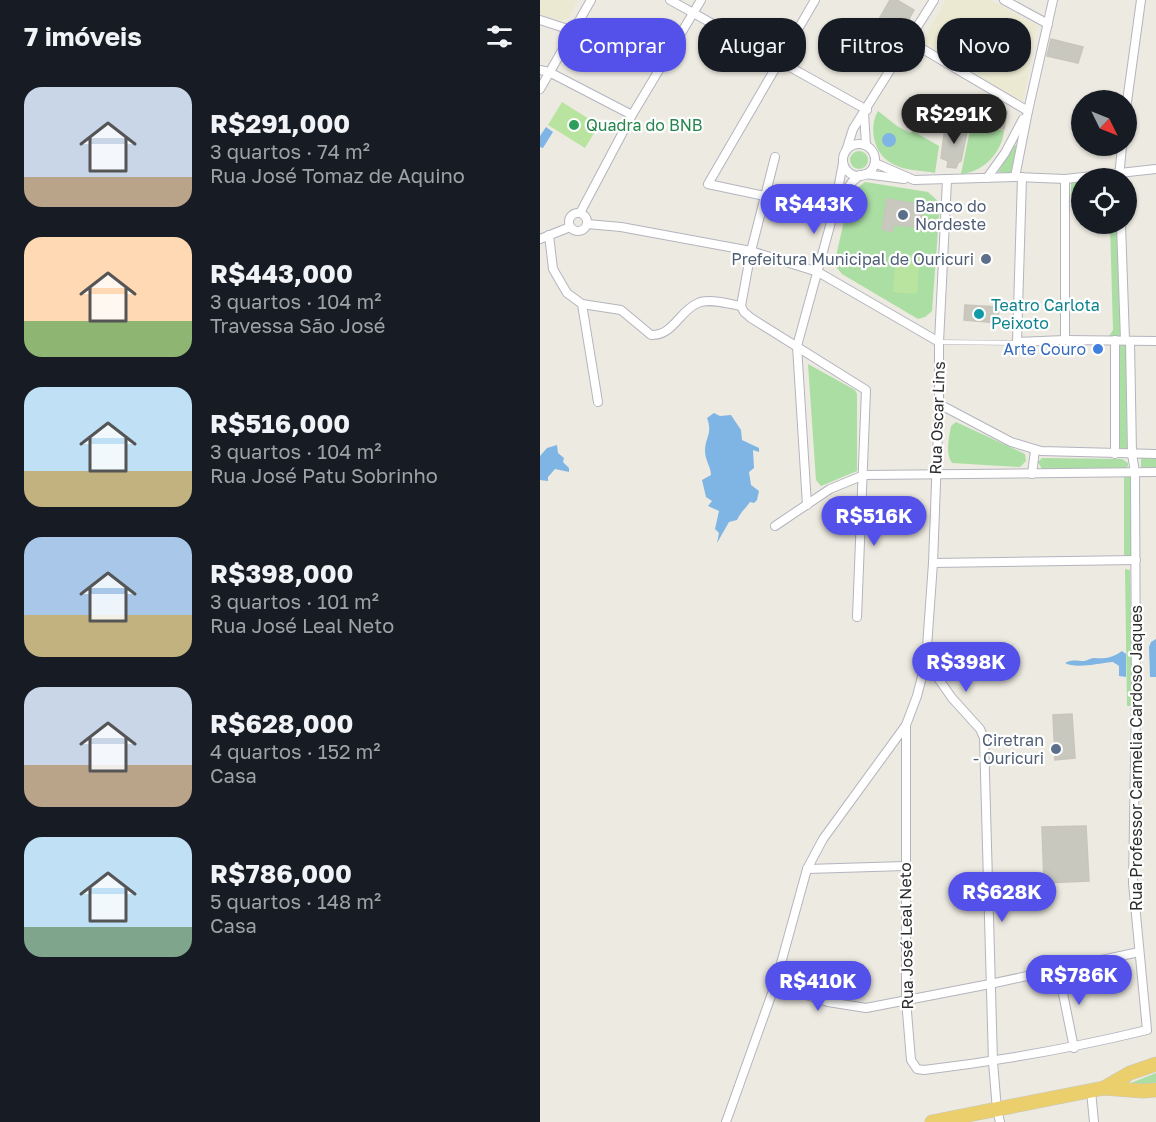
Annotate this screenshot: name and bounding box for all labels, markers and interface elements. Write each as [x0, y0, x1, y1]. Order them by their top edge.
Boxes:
chip: Comprar [558, 18, 686, 72]
chip: Alugar [698, 18, 806, 72]
chip: Filtros [818, 18, 925, 72]
chip: Novo [937, 18, 1031, 72]
icon: filters [483, 20, 516, 53]
text: 7 imóveis [24, 21, 142, 52]
north arrow [1071, 90, 1137, 156]
map controls [1071, 90, 1137, 234]
pin: R$291K [905, 94, 1003, 145]
text: R$291K [916, 101, 993, 125]
text: R$291,000 [210, 108, 350, 139]
icon: home [72, 111, 144, 183]
place label: Quadra do BNB [586, 115, 703, 135]
marker: Quadra do BNB [567, 118, 581, 132]
text: 3 quartos · 74 m² [210, 139, 370, 163]
text: Rua José Tomaz de Aquino [210, 163, 465, 187]
button: locate [1071, 168, 1137, 234]
pin: R$443K [765, 184, 863, 235]
text: R$443K [775, 191, 854, 215]
place label: Banco do Nordeste [915, 196, 986, 234]
marker: Banco do Nordeste [896, 208, 910, 222]
place label: Prefeitura Municipal de Ouricuri [731, 249, 974, 269]
marker: Prefeitura Municipal de Ouricuri [979, 252, 993, 266]
text: R$443,000 [210, 258, 353, 289]
icon: home [72, 261, 144, 333]
text: 3 quartos · 104 m² [210, 289, 381, 313]
place label: Teatro Carlota Peixoto [991, 295, 1100, 333]
marker: Teatro Carlota Peixoto [972, 307, 986, 321]
text: Travessa São José [210, 313, 385, 337]
place label: Arte Couro [1003, 339, 1086, 359]
marker: Arte Couro [1091, 342, 1105, 356]
street label: Rua Oscar Lins [925, 361, 949, 475]
text: R$516,000 [210, 408, 350, 439]
icon: home [72, 411, 144, 483]
text: 3 quartos · 104 m² [210, 439, 381, 463]
text: Rua José Patu Sobrinho [210, 463, 438, 487]
pin: R$516K [825, 496, 923, 547]
text: R$516K [836, 503, 913, 527]
text: R$398,000 [210, 558, 354, 589]
icon: home [72, 561, 144, 633]
text: 3 quartos · 101 m² [210, 589, 379, 613]
street label: Rua Professor Carmelia Cardoso Jaques [1126, 605, 1146, 911]
text: Rua José Leal Neto [210, 613, 394, 637]
pin: R$398K [917, 642, 1015, 693]
text: R$398K [926, 649, 1006, 673]
text: R$628,000 [210, 708, 354, 739]
icon: home [72, 711, 144, 783]
place label: Ciretran - Ouricuri [973, 730, 1044, 768]
text: 4 quartos · 152 m² [210, 739, 381, 763]
marker: Ciretran - Ouricuri [1049, 742, 1063, 756]
text: Casa [210, 763, 257, 787]
text: R$786,000 [210, 858, 352, 889]
icon: home [72, 861, 144, 933]
street label: Rua José Leal Neto [895, 862, 917, 1010]
pin: R$628K [953, 872, 1051, 923]
text: R$628K [962, 879, 1042, 903]
text: 5 quartos · 148 m² [210, 889, 381, 913]
text: Casa [210, 913, 257, 937]
pin: R$786K [1030, 955, 1128, 1006]
pin: R$410K [769, 961, 867, 1012]
text: R$786K [1040, 962, 1118, 986]
text: R$410K [779, 968, 857, 992]

